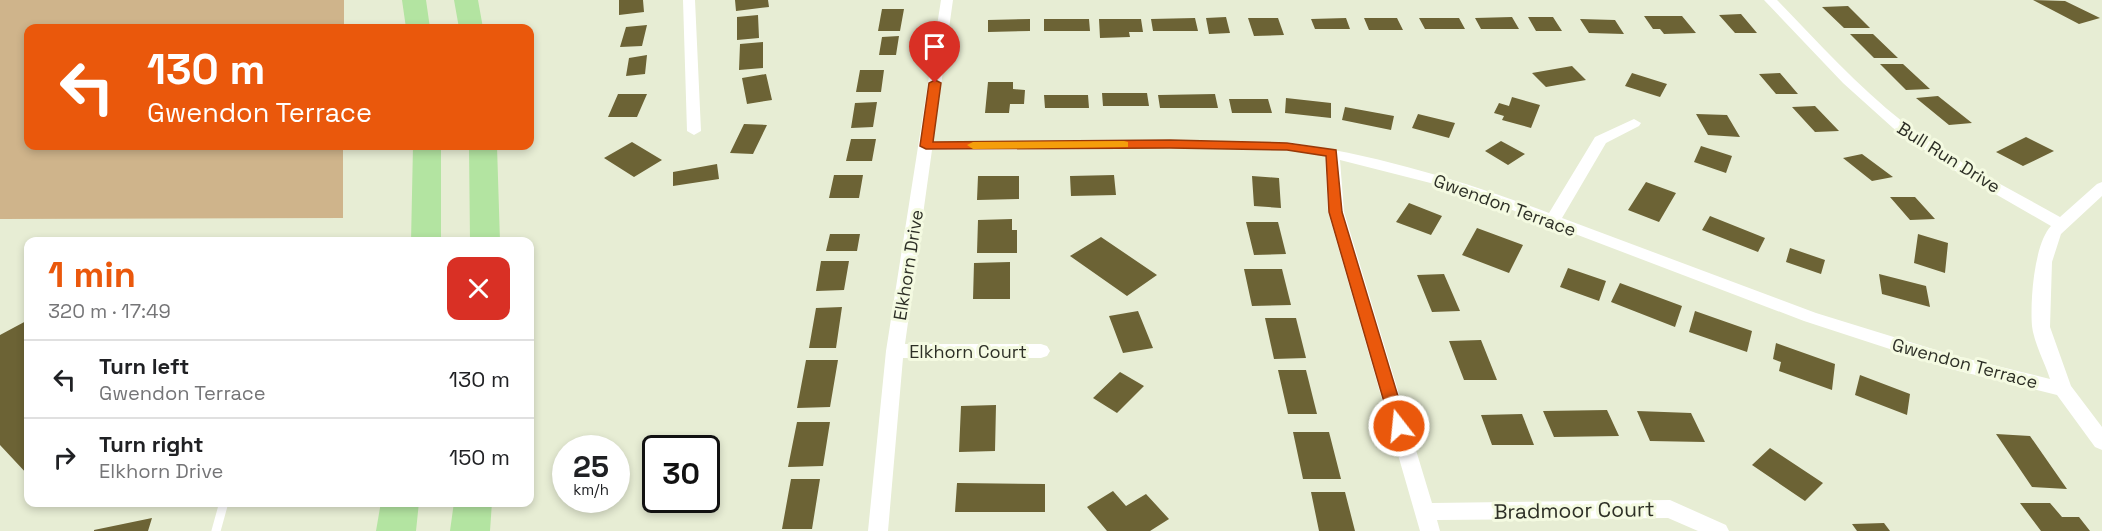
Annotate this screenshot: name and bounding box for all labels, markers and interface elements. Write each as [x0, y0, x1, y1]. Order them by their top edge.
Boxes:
pin [909, 21, 960, 83]
icon: arrive [918, 30, 951, 63]
text: 130 m [147, 43, 265, 96]
icon: left [48, 48, 126, 126]
text: Gwendon Terrace [147, 95, 372, 130]
street label: Bull Run Drive [1893, 116, 2005, 198]
street label: Gwendon Terrace [1431, 169, 1579, 241]
street label: Elkhorn Drive [888, 208, 928, 322]
text: 1 min [48, 252, 136, 298]
button: close [447, 257, 510, 320]
text: 320 m · 17:49 [48, 298, 171, 324]
street label: Gwendon Terrace [1890, 332, 2040, 394]
street label: Elkhorn Court [909, 340, 1027, 363]
text: Turn left [99, 352, 189, 380]
icon: left [48, 363, 81, 396]
text: 130 m [449, 365, 510, 393]
text: Gwendon Terrace [99, 380, 266, 406]
position arrow [1367, 394, 1431, 458]
text: Turn right [99, 430, 204, 458]
speed limit sign: 30 [642, 435, 720, 513]
icon: right [48, 441, 81, 474]
text: 150 m [449, 443, 510, 471]
text: 25 [573, 447, 609, 486]
text: Elkhorn Drive [99, 458, 223, 484]
text: km/h [573, 480, 609, 499]
street label: Bradmoor Court [1493, 495, 1655, 525]

